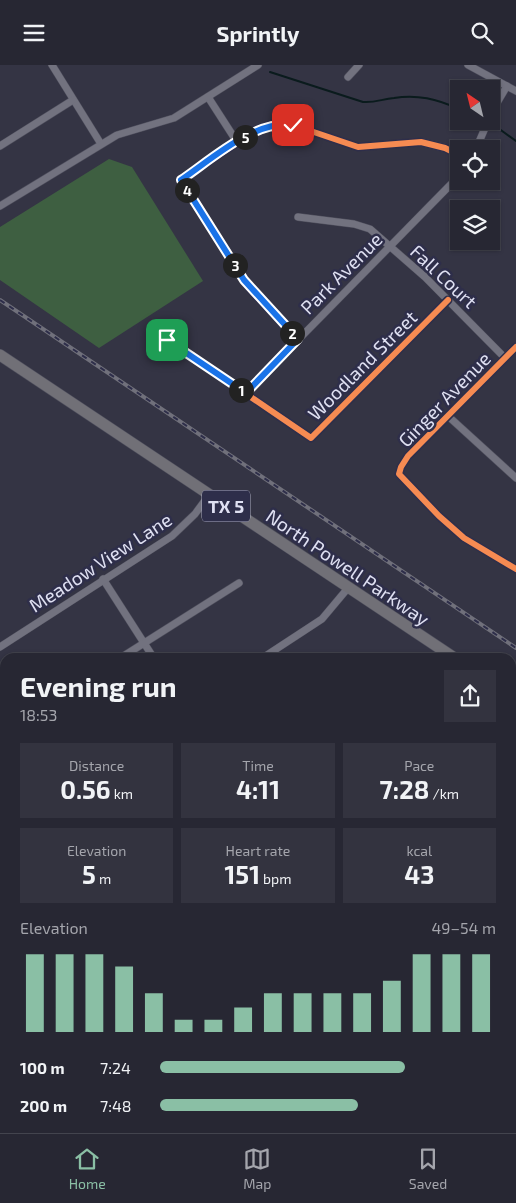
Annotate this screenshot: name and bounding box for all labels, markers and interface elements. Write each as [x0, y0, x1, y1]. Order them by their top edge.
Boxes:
icon: menu [20, 19, 48, 47]
icon: search [468, 19, 496, 47]
text: Sprintly [217, 20, 299, 46]
north arrow [450, 80, 500, 130]
map controls [450, 80, 500, 250]
pin [272, 104, 314, 146]
icon: check [279, 111, 307, 139]
pin: 5 [232, 125, 258, 149]
text: 5 [242, 129, 249, 146]
button: locate [450, 140, 500, 190]
pin: 4 [174, 177, 200, 203]
text: 4 [183, 182, 192, 199]
button: layers [450, 200, 500, 250]
street label: Park Avenue [295, 227, 387, 319]
street label: Fall Court [406, 239, 482, 313]
pin: 3 [222, 253, 248, 277]
text: 3 [232, 257, 239, 274]
street label: Woodland Street [303, 306, 421, 424]
pin [146, 319, 188, 361]
pin: 2 [280, 321, 304, 345]
text: 2 [288, 325, 297, 342]
icon: arrive [153, 326, 181, 354]
street label: Ginger Avenue [393, 347, 495, 451]
pin: 1 [228, 377, 254, 403]
text: 1 [238, 382, 245, 399]
road number: TX 5 [202, 491, 250, 521]
street label: North Powell Parkway [262, 504, 434, 630]
street label: Meadow View Lane [24, 507, 176, 617]
text: Evening run [20, 669, 177, 703]
button: share [444, 670, 496, 722]
text: 18:53 [20, 705, 57, 724]
text: Distance [69, 757, 124, 774]
text: Time [242, 757, 274, 774]
text: Pace [404, 757, 434, 774]
text: 0.56 [60, 774, 111, 804]
text: 4:11 [236, 774, 280, 804]
text: 7:28 [380, 774, 429, 804]
text: km [111, 785, 133, 802]
text: /km [429, 785, 459, 802]
text: Elevation [67, 842, 126, 859]
text: Heart rate [226, 842, 290, 859]
text: kcal [407, 842, 432, 859]
text: 5 [82, 859, 96, 889]
text: 151 [225, 859, 260, 889]
text: 43 [404, 859, 434, 889]
text: m [96, 870, 111, 887]
text: bpm [260, 870, 291, 887]
text: Elevation [20, 918, 88, 937]
text: 49–54 m [432, 918, 496, 937]
text: 100 m [20, 1058, 65, 1077]
text: 7:24 [100, 1058, 131, 1077]
text: 200 m [20, 1096, 67, 1115]
text: 7:48 [100, 1096, 132, 1115]
tab: Home [69, 1145, 106, 1192]
tab: Map [243, 1145, 271, 1192]
tab: Saved [409, 1145, 447, 1192]

